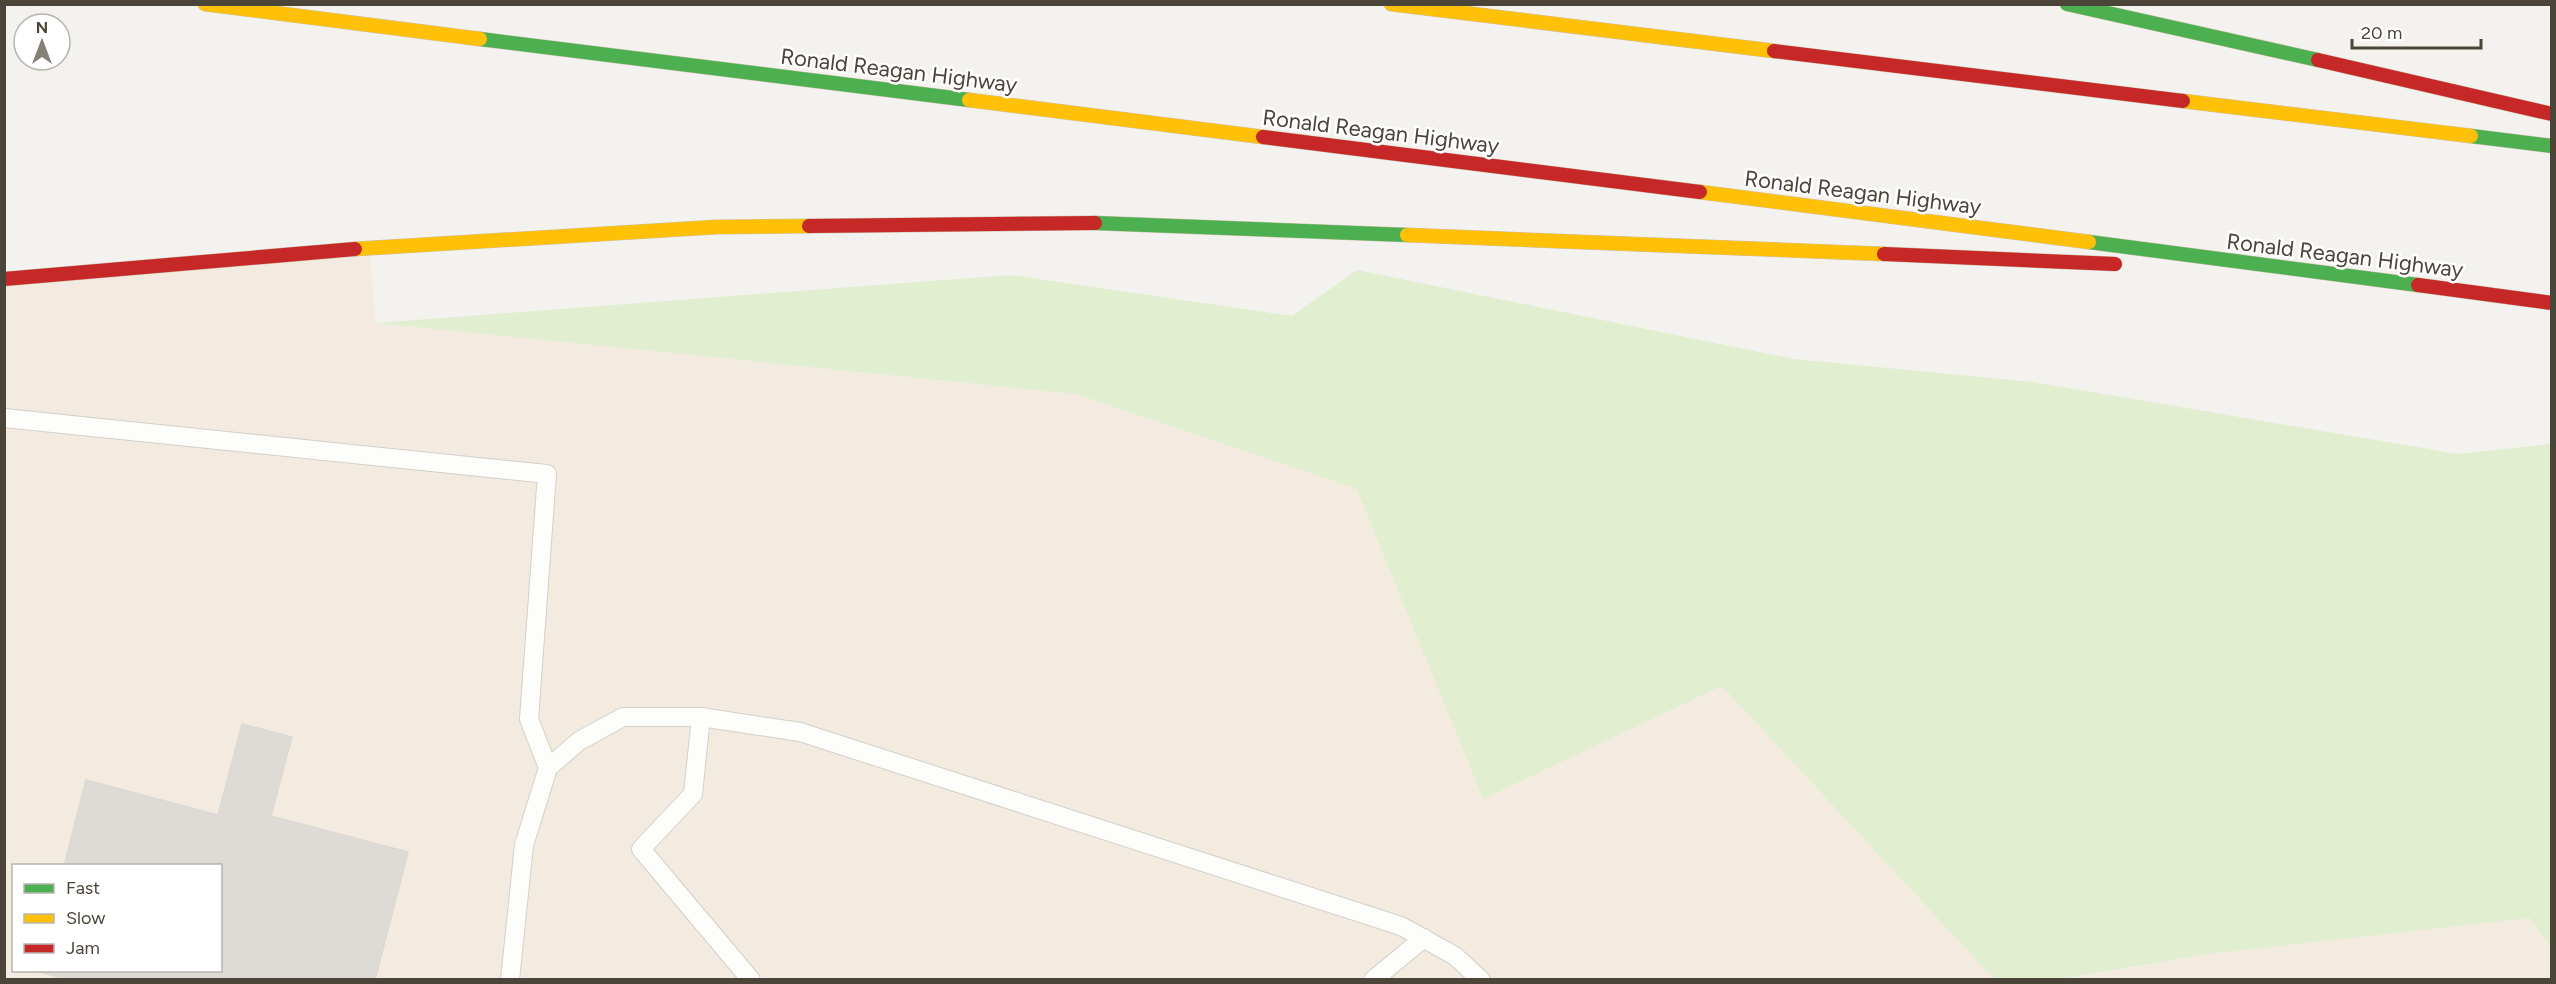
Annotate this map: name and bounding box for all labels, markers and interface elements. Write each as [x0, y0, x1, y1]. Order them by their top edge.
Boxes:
north arrow [12, 12, 72, 72]
scale bar [2352, 12, 2481, 50]
text: N [36, 18, 48, 37]
text: 20 m [2361, 22, 2402, 44]
street label: Ronald Reagan Highway [779, 43, 1019, 98]
street label: Ronald Reagan Highway [1261, 104, 1501, 159]
street label: Ronald Reagan Highway [1743, 165, 1983, 220]
street label: Ronald Reagan Highway [2225, 228, 2465, 283]
legend [12, 864, 222, 972]
text: Fast [66, 877, 100, 899]
text: Slow [66, 907, 105, 929]
text: Jam [66, 937, 100, 959]

